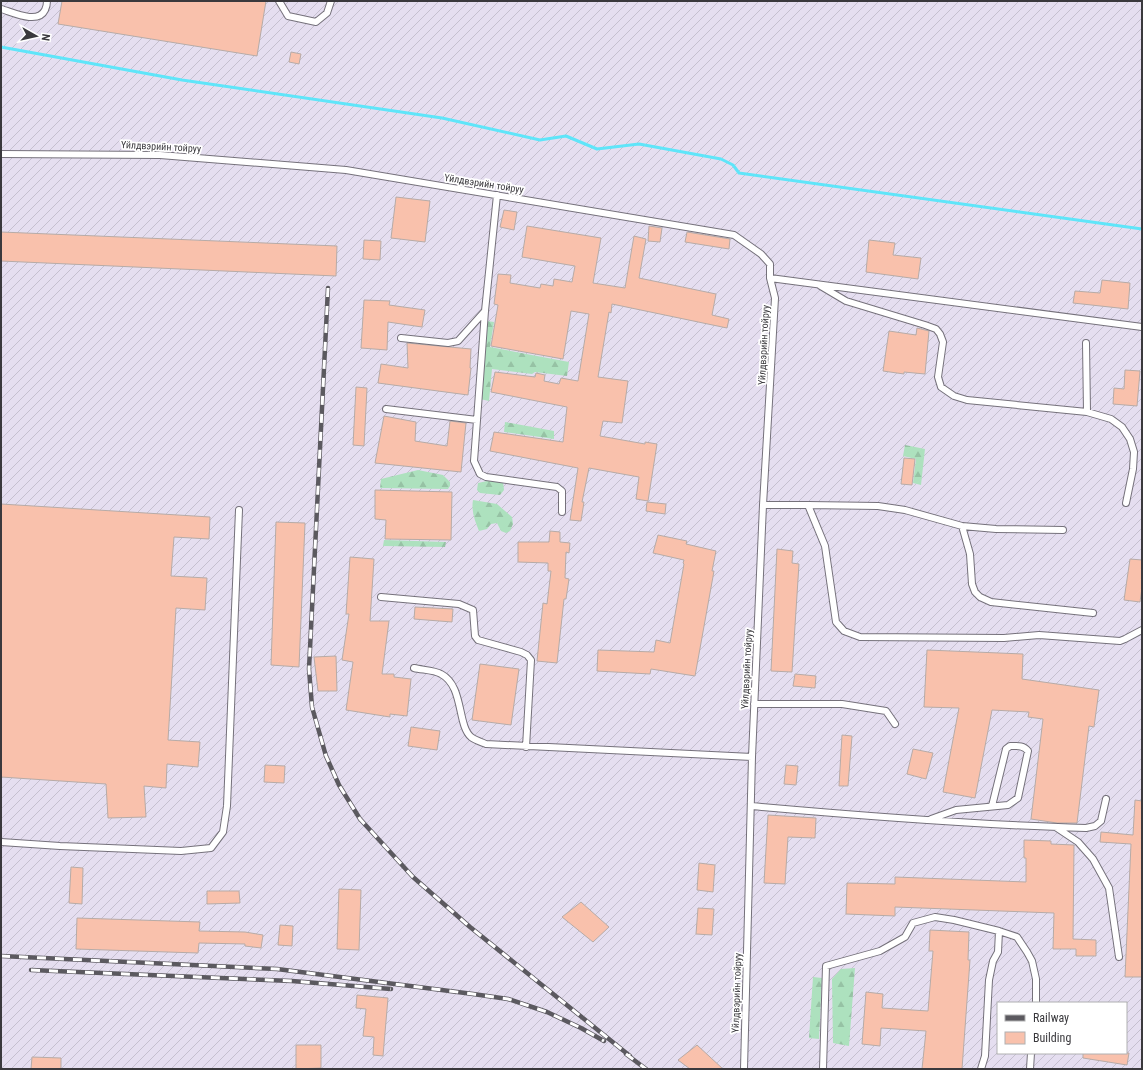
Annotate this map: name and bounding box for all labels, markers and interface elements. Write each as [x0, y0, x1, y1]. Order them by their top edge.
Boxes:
north arrow [16, 16, 56, 56]
text: N [38, 33, 52, 42]
street label: Үйлдвэрийн тойруу [121, 139, 201, 154]
street label: Үйлдвэрийн тойруу [443, 172, 524, 195]
street label: Үйлдвэрийн тойруу [756, 305, 771, 385]
street label: Үйлдвэрийн тойруу [739, 629, 754, 709]
street label: Үйлдвэрийн тойруу [730, 953, 743, 1033]
legend [997, 1002, 1127, 1054]
text: Railway [1033, 1011, 1069, 1025]
text: Building [1033, 1031, 1071, 1045]

